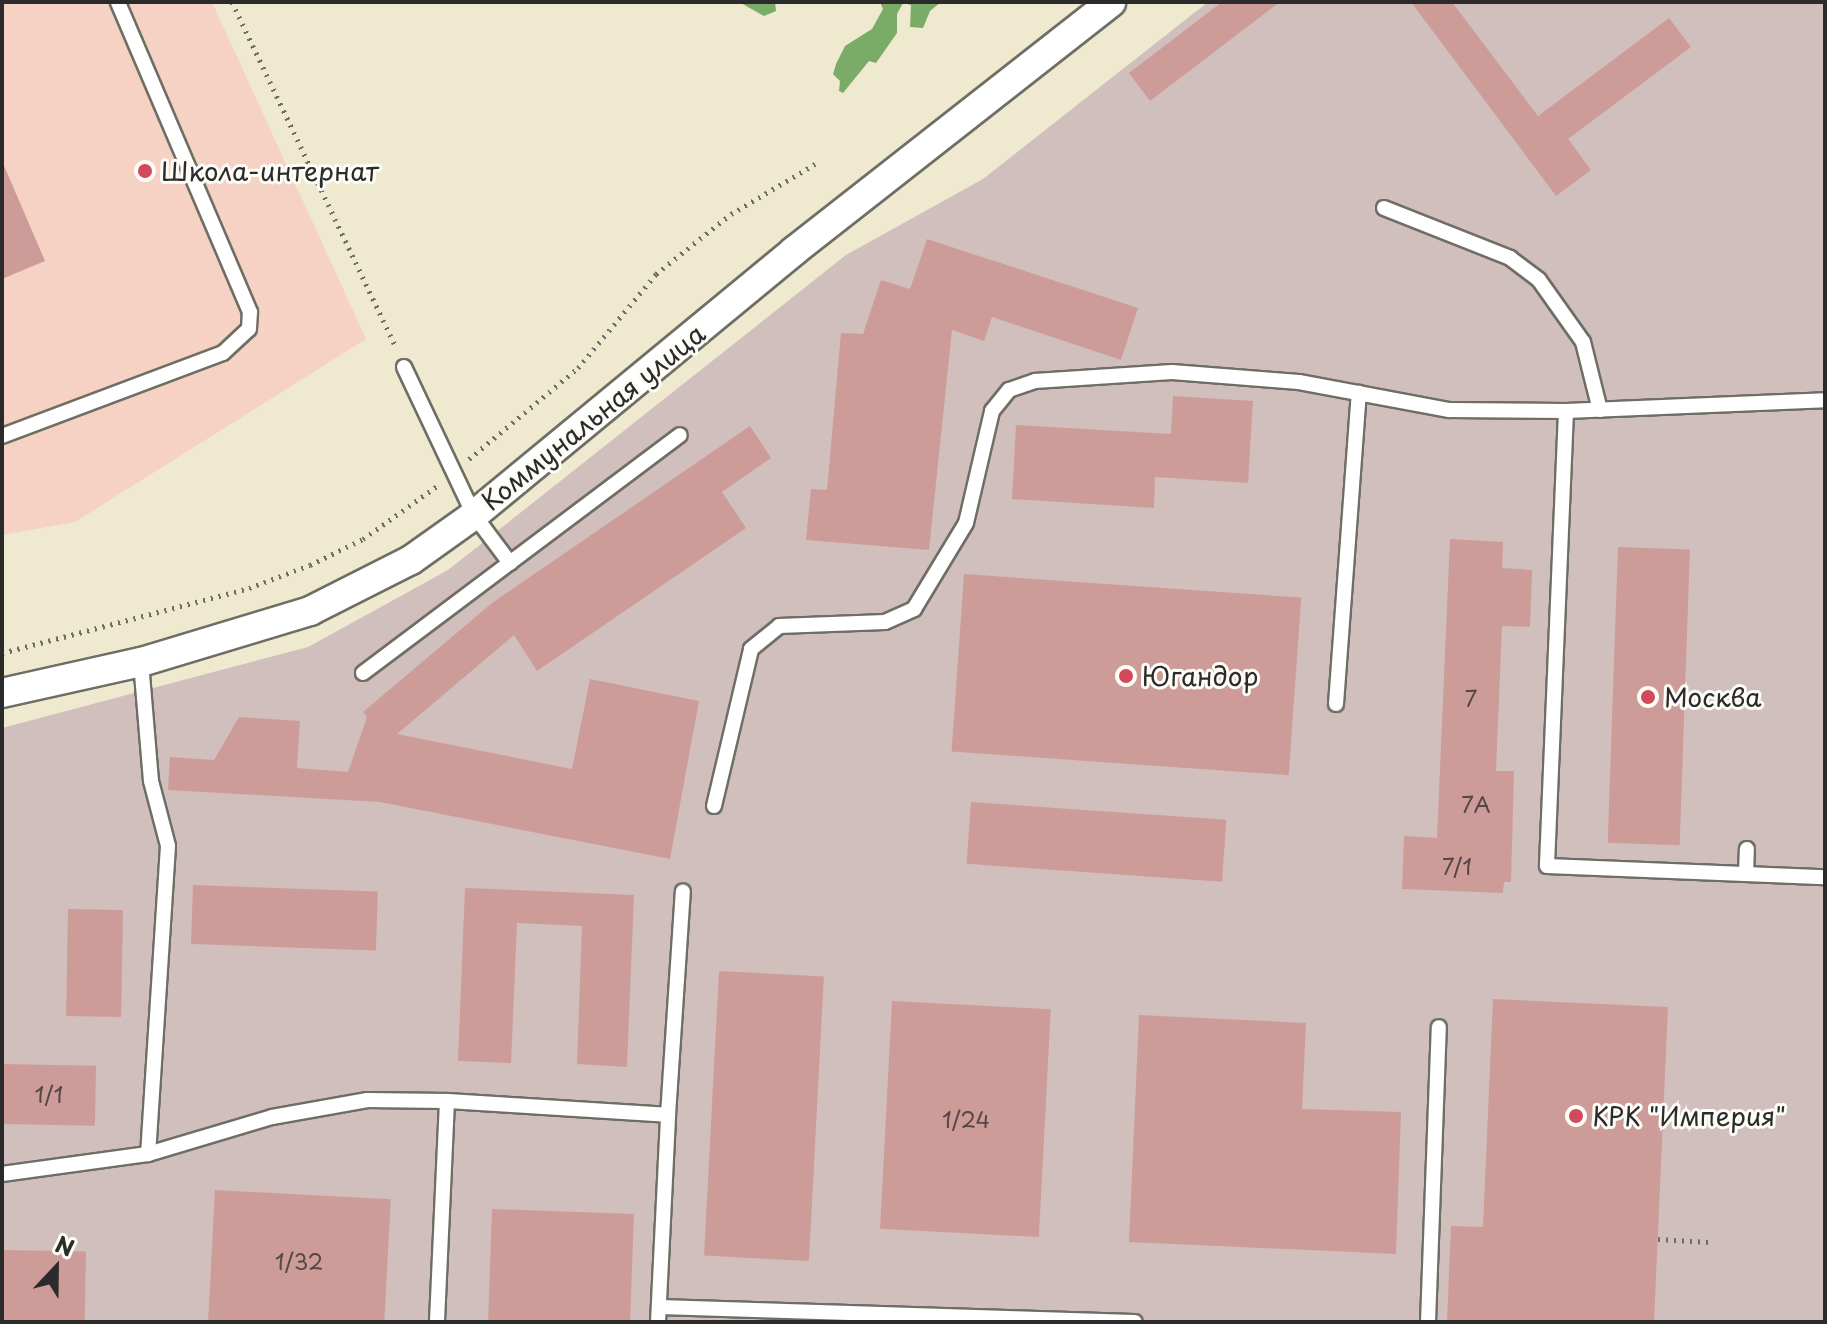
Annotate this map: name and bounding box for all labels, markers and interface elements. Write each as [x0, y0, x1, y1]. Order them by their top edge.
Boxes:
place label: Школа-интернат [161, 155, 379, 187]
marker: Школа-интернат [136, 162, 154, 180]
street label: Коммунальная улица [475, 317, 711, 517]
place label: Югандор [1142, 660, 1258, 692]
marker: Югандор [1117, 667, 1135, 685]
place label: Москва [1664, 681, 1761, 713]
house number: 7 [1465, 685, 1477, 711]
marker: Москва [1639, 688, 1657, 706]
house number: 7А [1461, 791, 1491, 817]
house number: 7/1 [1442, 853, 1472, 879]
house number: 1/1 [35, 1081, 63, 1107]
place label: КРК "Империя" [1592, 1100, 1787, 1132]
house number: 1/24 [942, 1106, 990, 1132]
marker: КРК "Империя" [1567, 1107, 1585, 1125]
text: N [51, 1227, 79, 1264]
north arrow [16, 1228, 96, 1308]
house number: 1/32 [275, 1248, 323, 1274]

